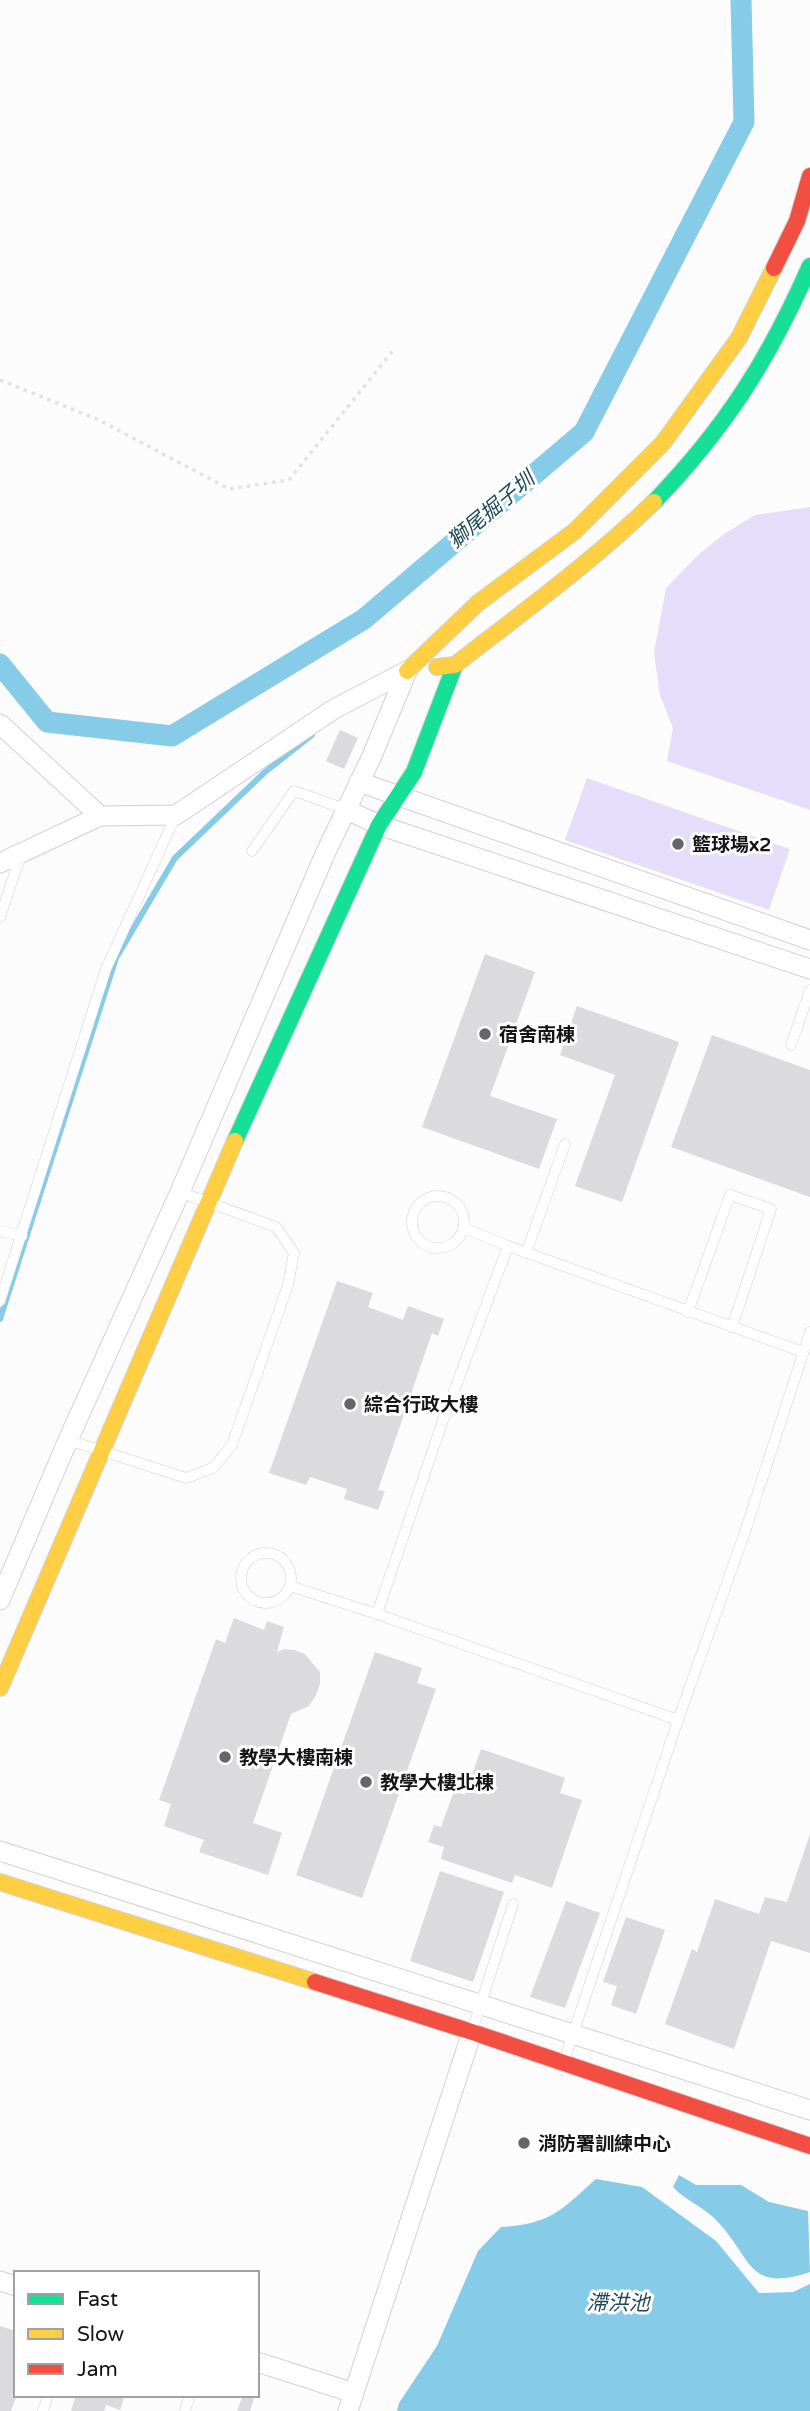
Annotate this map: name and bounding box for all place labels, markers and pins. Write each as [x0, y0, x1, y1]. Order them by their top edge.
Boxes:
place label: 籃球場x2 [692, 834, 771, 856]
marker: 籃球場x2 [670, 836, 686, 852]
place label: 宿舍南棟 [499, 1024, 575, 1046]
marker: 宿舍南棟 [477, 1026, 493, 1042]
place label: 綜合行政大樓 [364, 1394, 478, 1416]
marker: 綜合行政大樓 [342, 1396, 358, 1412]
place label: 教學大樓南棟 [239, 1747, 353, 1769]
marker: 教學大樓南棟 [217, 1749, 233, 1765]
place label: 教學大樓北棟 [380, 1772, 494, 1794]
marker: 教學大樓北棟 [358, 1774, 374, 1790]
place label: 消防署訓練中心 [538, 2133, 671, 2155]
marker: 消防署訓練中心 [516, 2135, 532, 2151]

